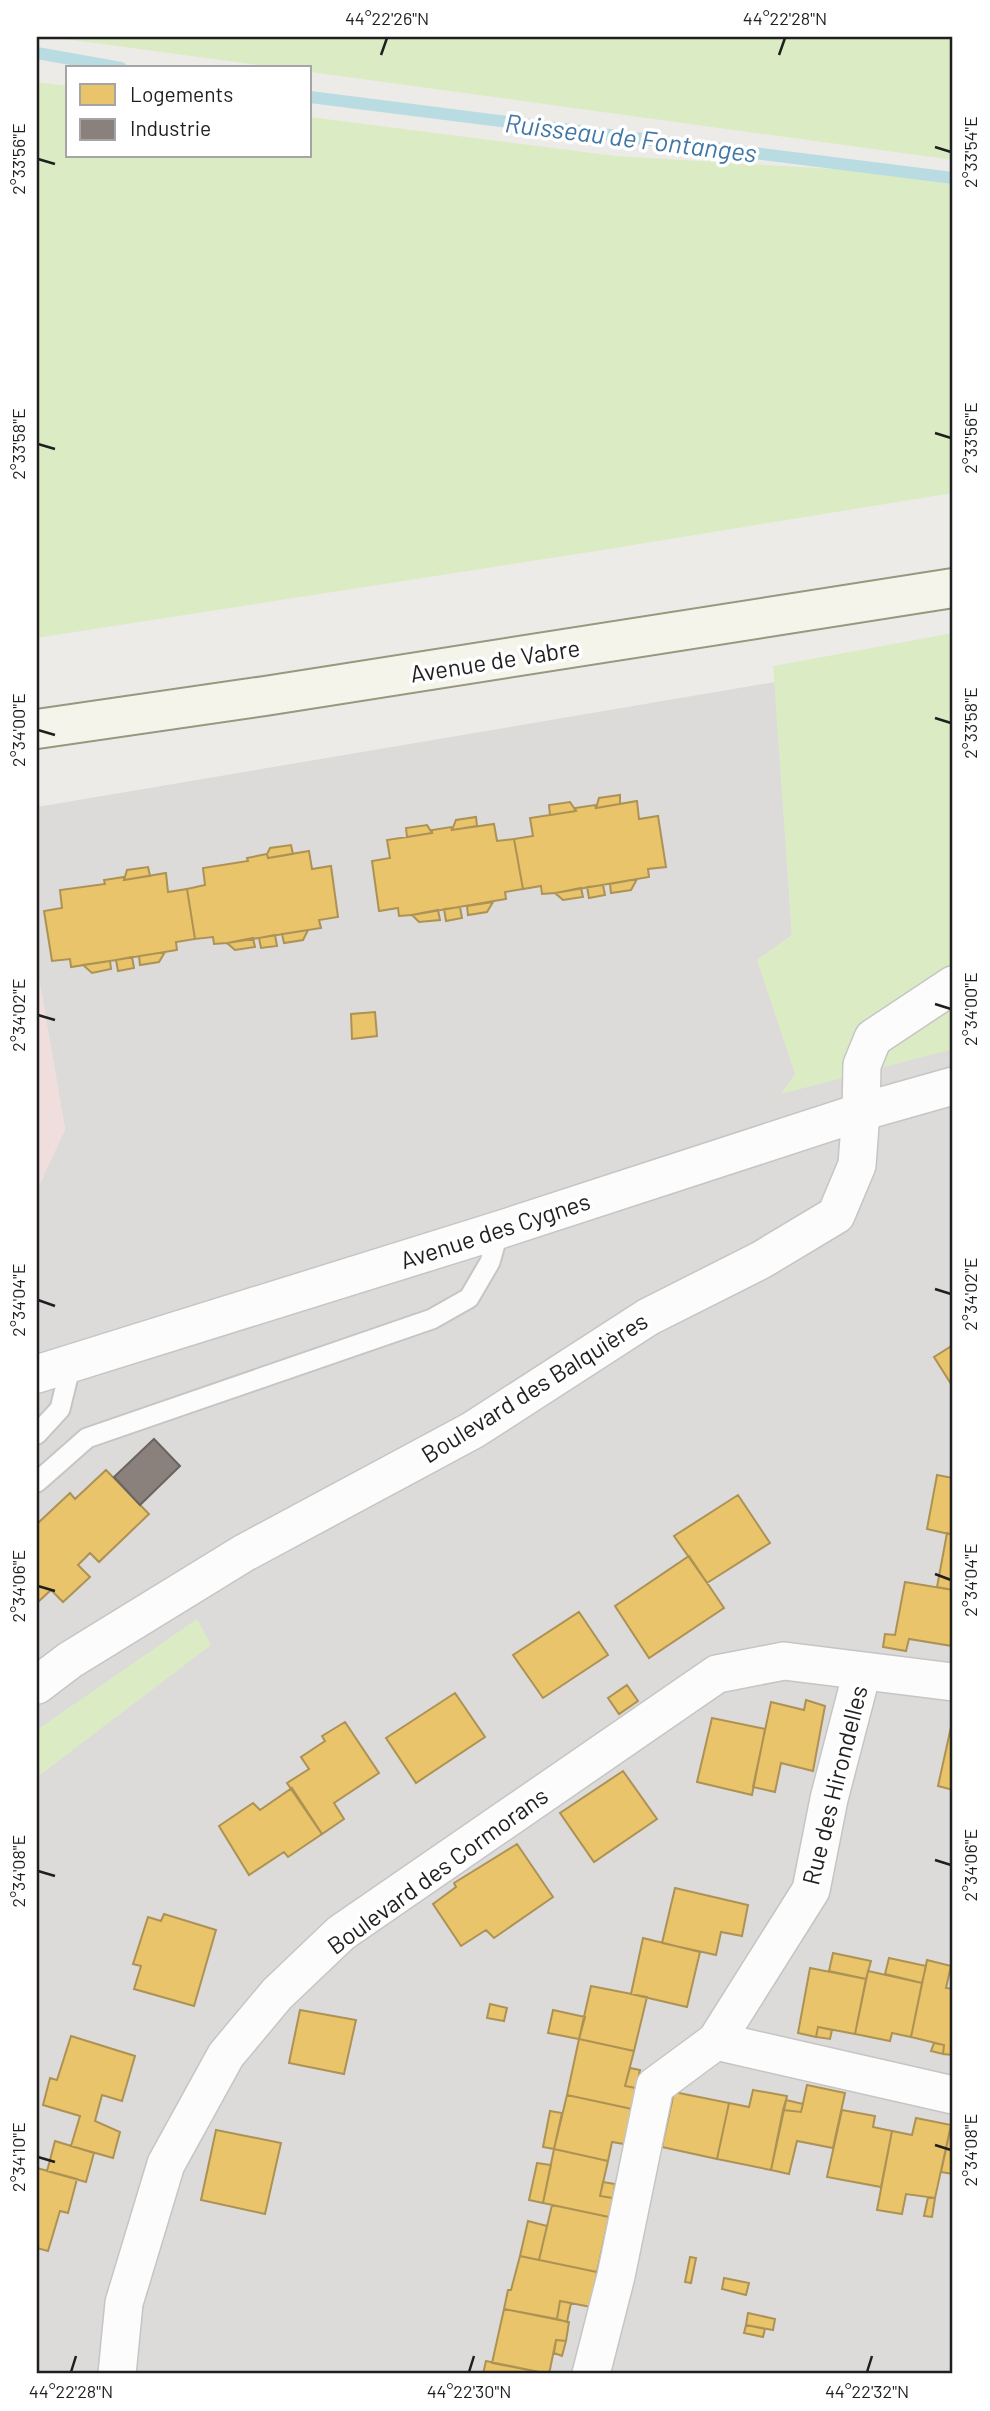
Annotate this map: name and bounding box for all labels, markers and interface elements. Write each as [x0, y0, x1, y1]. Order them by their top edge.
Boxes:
text: 44°22'26"N [345, 7, 429, 29]
text: 44°22'28"N [743, 7, 827, 29]
legend [66, 66, 312, 158]
text: Logements [130, 81, 233, 106]
water label: Ruisseau de Fontanges [503, 106, 759, 168]
text: Industrie [130, 115, 211, 140]
text: 2°33'54"E [959, 116, 981, 188]
text: 2°33'56"E [7, 123, 29, 195]
text: 2°33'56"E [959, 402, 981, 474]
text: 2°33'58"E [7, 408, 29, 480]
street label: Avenue de Vabre [408, 632, 582, 688]
text: 2°33'58"E [959, 687, 981, 759]
text: 2°34'00"E [7, 693, 29, 767]
text: 2°34'00"E [959, 972, 981, 1046]
text: 2°34'02"E [7, 978, 29, 1052]
street label: Avenue des Cygnes [396, 1186, 594, 1274]
text: 2°34'02"E [959, 1257, 981, 1331]
text: 2°34'04"E [7, 1263, 29, 1337]
street label: Boulevard des Balquières [415, 1305, 653, 1469]
text: 2°34'04"E [959, 1543, 981, 1617]
text: 2°34'06"E [7, 1550, 29, 1622]
street label: Rue des Hirondelles [795, 1682, 873, 1888]
street label: Boulevard des Cormorans [321, 1780, 553, 1960]
text: 2°34'06"E [959, 1829, 981, 1901]
text: 2°34'08"E [7, 1835, 29, 1907]
text: 2°34'08"E [959, 2114, 981, 2186]
text: 2°34'10"E [7, 2122, 29, 2192]
text: 44°22'28"N [29, 2380, 113, 2402]
text: 44°22'30"N [427, 2380, 511, 2402]
text: 44°22'32"N [825, 2380, 909, 2402]

